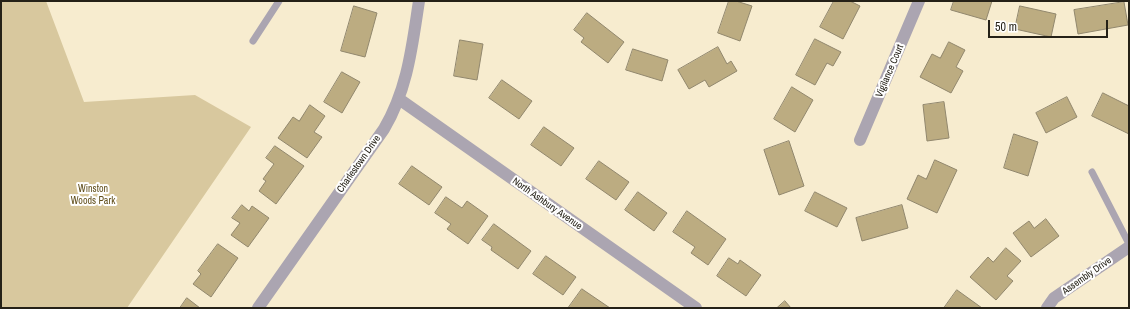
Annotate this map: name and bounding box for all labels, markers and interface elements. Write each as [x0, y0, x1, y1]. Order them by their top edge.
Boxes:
scale bar [990, 12, 1110, 38]
text: 50 m [995, 19, 1017, 35]
street label: Vigilance Court [873, 43, 907, 99]
street label: Charlestown Drive [335, 133, 383, 195]
street label: North Ashbury Avenue [510, 175, 584, 233]
park label: Winston Woods Park [71, 183, 115, 206]
street label: Assembly Drive [1060, 255, 1114, 297]

